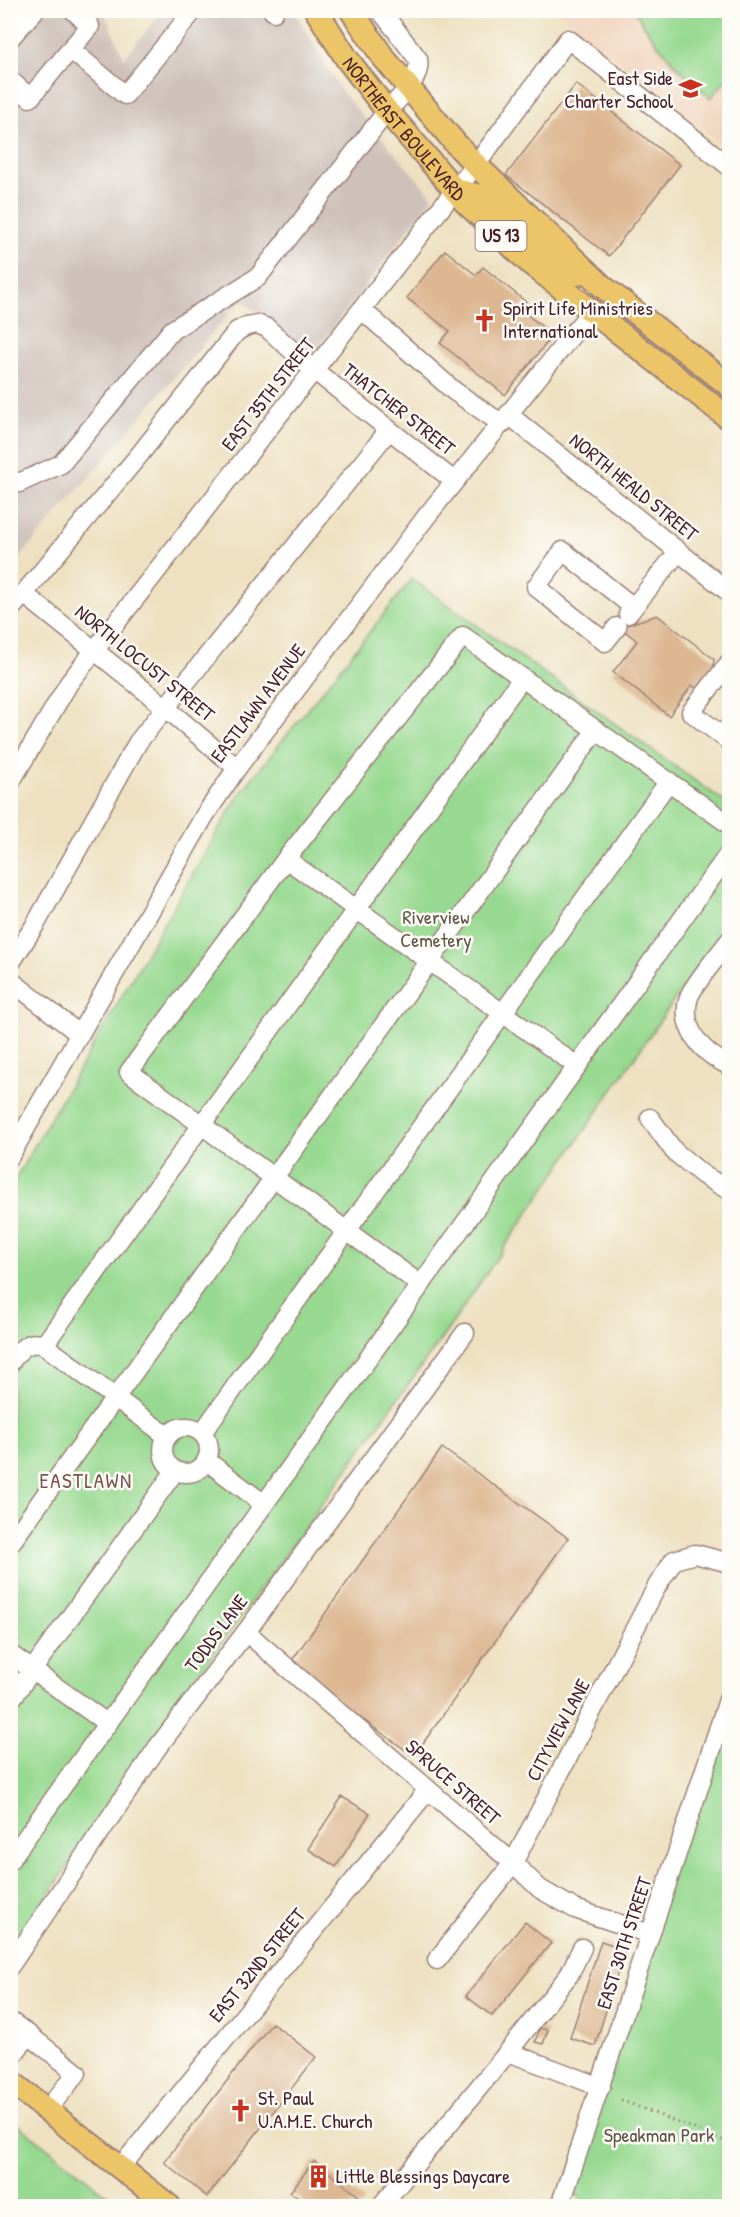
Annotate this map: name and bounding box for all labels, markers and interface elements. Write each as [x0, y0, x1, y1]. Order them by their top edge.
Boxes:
street label: NORTHEAST BOULEVARD [337, 51, 472, 206]
place label: East Side Charter School [564, 64, 674, 114]
school or university icon: East Side Charter School [678, 76, 704, 102]
road number: US 13 [476, 221, 526, 251]
place label: Spirit Life Ministries International [503, 294, 653, 344]
church icon: Spirit Life Ministries International [472, 307, 498, 333]
street label: EAST 35TH STREET [215, 331, 321, 456]
street label: THATCHER STREET [338, 356, 461, 461]
street label: NORTH HEALD STREET [564, 426, 705, 547]
street label: NORTH LOCUST STREET [70, 598, 221, 728]
street label: EASTLAWN AVENUE [204, 638, 311, 768]
park label: Riverview Cemetery [400, 903, 472, 953]
district label: EASTLAWN [39, 1466, 133, 1495]
street label: TODDS LANE [178, 1589, 254, 1677]
street label: CITYVIEW LANE [519, 1674, 596, 1786]
street label: SPRUCE STREET [400, 1733, 507, 1831]
street label: EAST 30TH STREET [589, 1873, 658, 2012]
street label: EAST 32ND STREET [202, 1902, 311, 2027]
place label: St. Paul U.A.M.E. Church [258, 2084, 372, 2134]
church icon: St. Paul U.A.M.E. Church [227, 2097, 253, 2123]
park label: Speakman Park [604, 2121, 714, 2148]
place label: Little Blessings Daycare [336, 2162, 510, 2189]
building icon: Little Blessings Daycare [305, 2163, 331, 2189]

